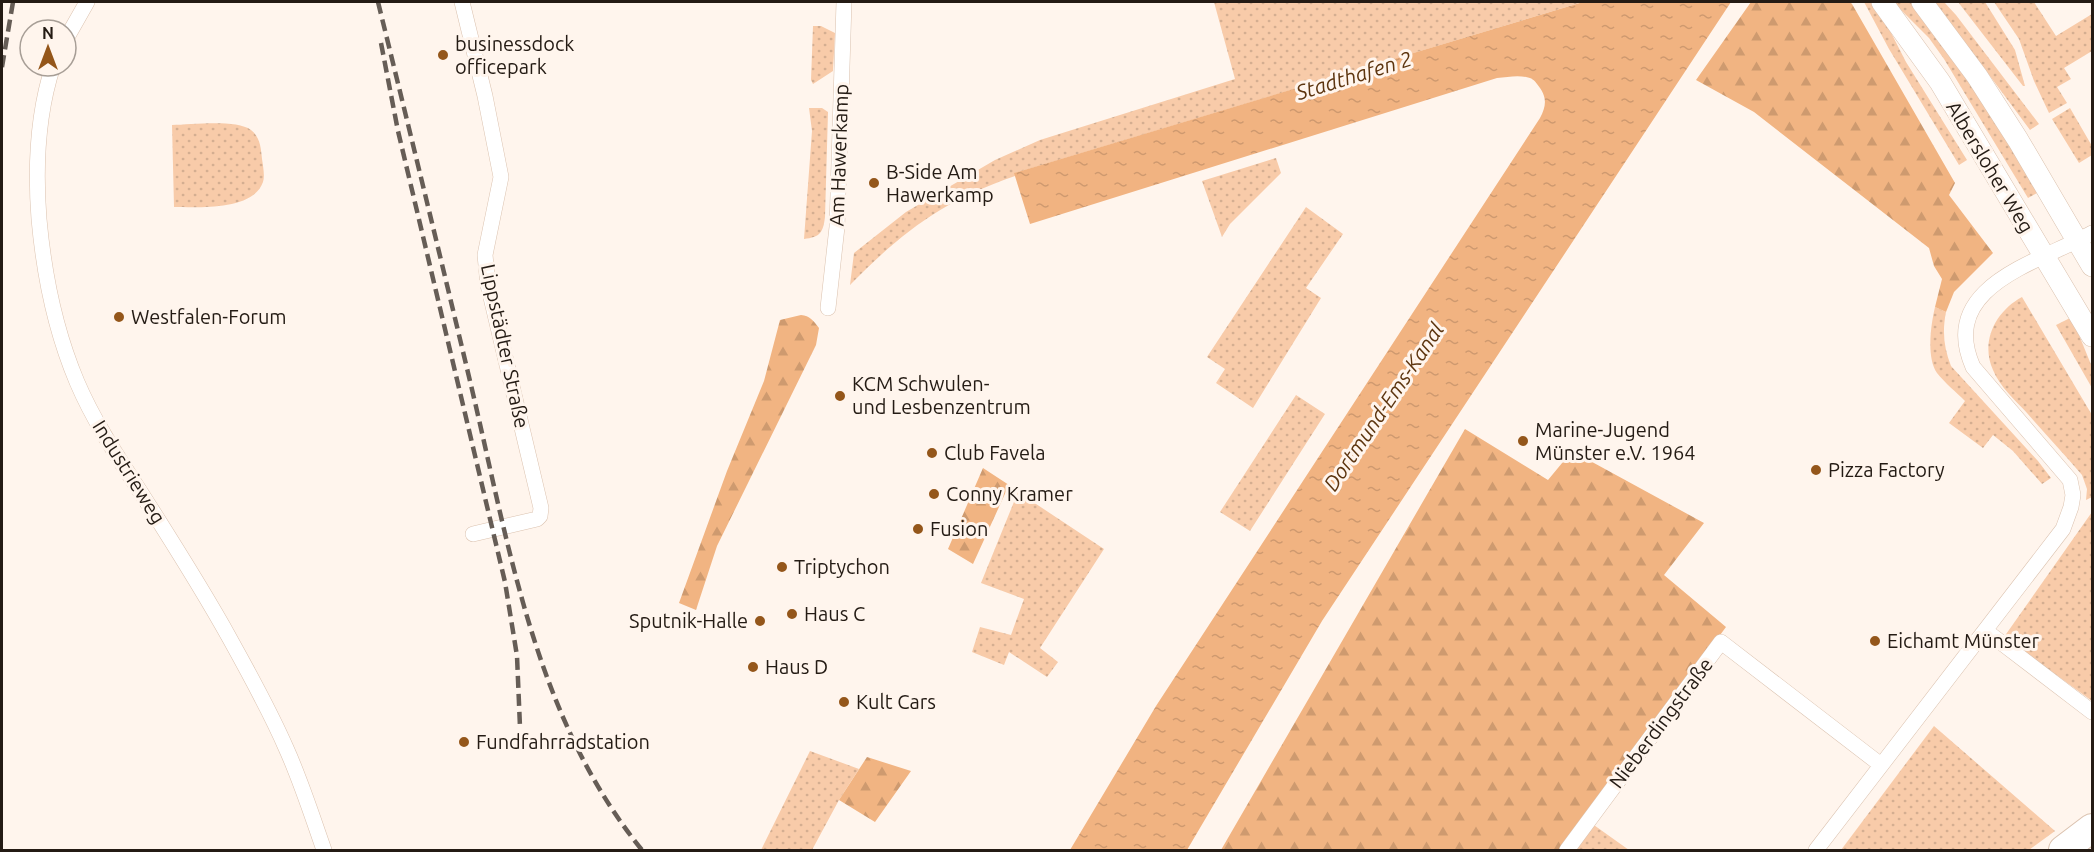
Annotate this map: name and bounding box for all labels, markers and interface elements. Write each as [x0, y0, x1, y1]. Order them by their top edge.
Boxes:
north arrow [18, 18, 78, 78]
text: N [42, 24, 54, 42]
place label: businessdock officepark [455, 32, 574, 78]
water label: Stadthafen 2 [1292, 46, 1415, 104]
marker: businessdock officepark [436, 48, 450, 62]
street label: Am Hawerkamp [825, 83, 852, 227]
street label: Albersloher Weg [1942, 97, 2039, 237]
place label: B-Side Am Hawerkamp [886, 160, 994, 206]
marker: B-Side Am Hawerkamp [867, 176, 881, 190]
street label: Lippstädter Straße [477, 262, 534, 430]
place label: Westfalen-Forum [131, 305, 287, 328]
marker: Westfalen-Forum [112, 310, 126, 324]
water label: Dortmund-Ems-Kanal [1318, 318, 1448, 495]
place label: KCM Schwulen- und Lesbenzentrum [852, 372, 1031, 418]
marker: KCM Schwulen- und Lesbenzentrum [833, 389, 847, 403]
street label: Industrieweg [88, 416, 170, 528]
place label: Marine-Jugend Münster e.V. 1964 [1535, 418, 1696, 464]
marker: Marine-Jugend Münster e.V. 1964 [1516, 434, 1530, 448]
place label: Club Favela [944, 441, 1046, 464]
marker: Club Favela [925, 446, 939, 460]
place label: Pizza Factory [1828, 458, 1945, 481]
marker: Pizza Factory [1809, 463, 1823, 477]
place label: Conny Kramer [946, 482, 1073, 505]
marker: Conny Kramer [927, 487, 941, 501]
place label: Fusion [930, 517, 988, 540]
marker: Fusion [911, 522, 925, 536]
place label: Triptychon [794, 555, 890, 578]
marker: Triptychon [775, 560, 789, 574]
place label: Haus C [804, 602, 865, 625]
marker: Haus C [785, 607, 799, 621]
place label: Sputnik-Halle [629, 609, 748, 632]
marker: Sputnik-Halle [753, 614, 767, 628]
place label: Eichamt Münster [1887, 629, 2040, 652]
marker: Eichamt Münster [1868, 634, 1882, 648]
street label: Nieberdingstraße [1604, 653, 1717, 792]
place label: Haus D [765, 655, 828, 678]
marker: Haus D [746, 660, 760, 674]
place label: Kult Cars [856, 690, 936, 713]
marker: Kult Cars [837, 695, 851, 709]
place label: Fundfahrradstation [476, 730, 650, 753]
marker: Fundfahrradstation [457, 735, 471, 749]

